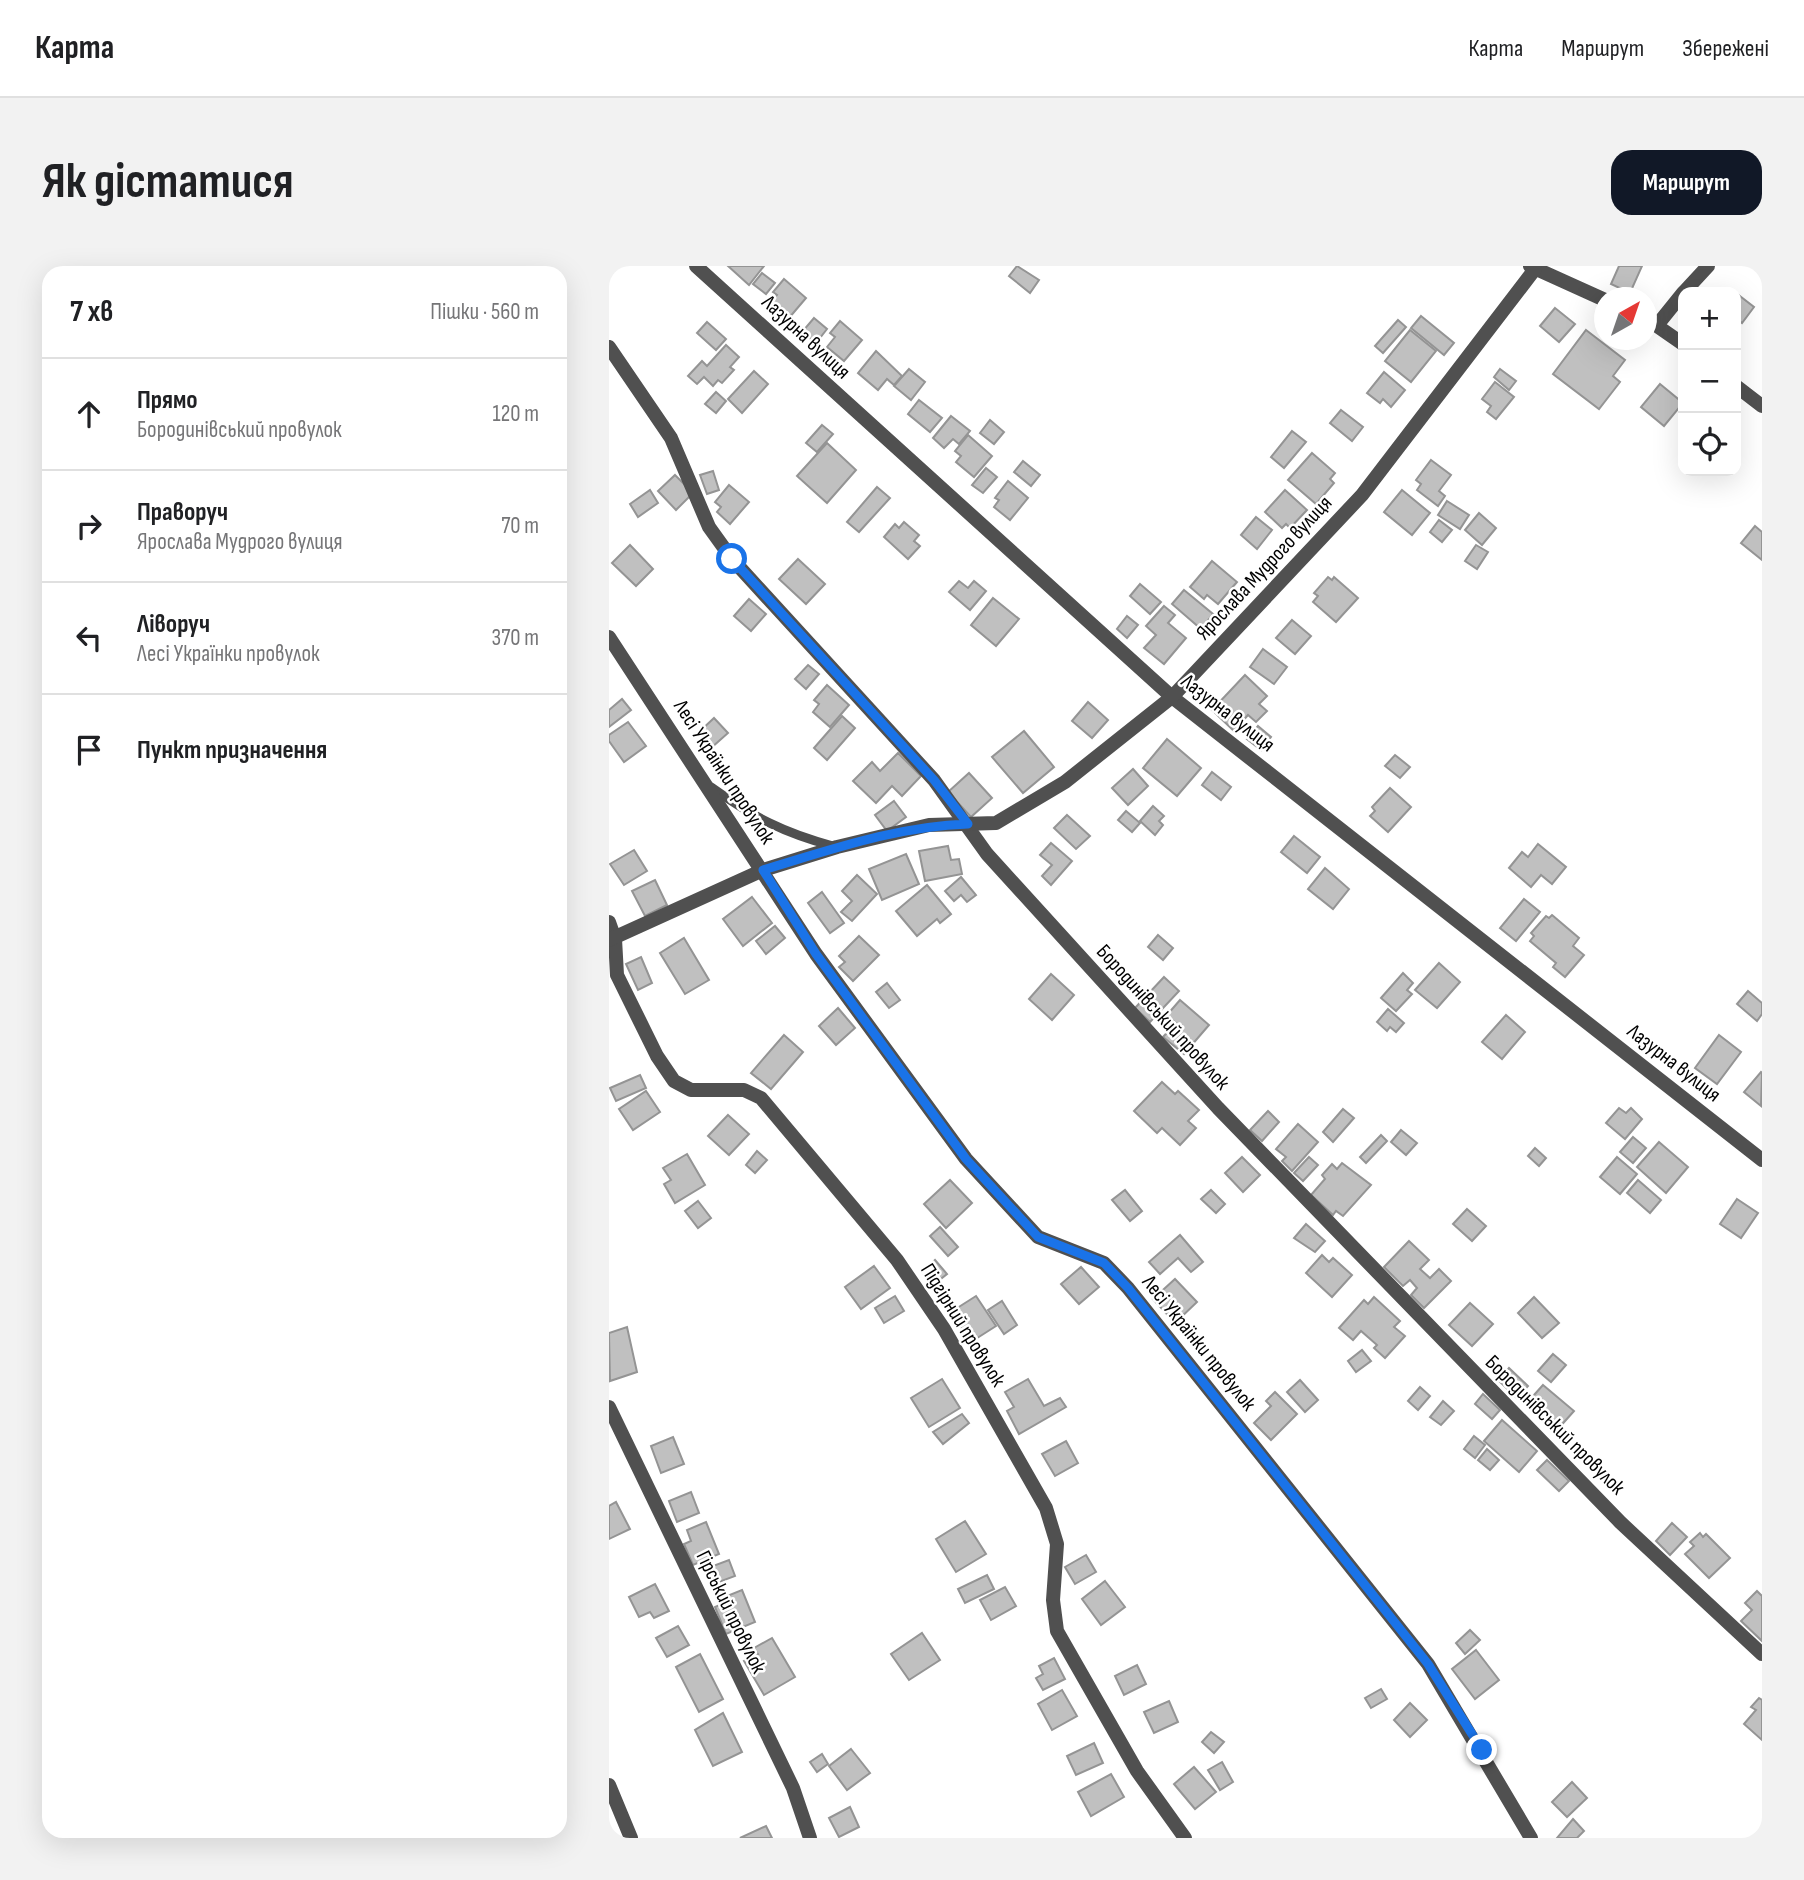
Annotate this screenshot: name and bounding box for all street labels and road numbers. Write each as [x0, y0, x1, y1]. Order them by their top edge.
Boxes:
street label: Лазурна вулиця [756, 289, 855, 384]
street label: Ярослава Мудрого вулиця [1191, 491, 1337, 645]
street label: Лазурна вулиця [1176, 668, 1280, 757]
street label: Лесі Українки провулок [668, 694, 780, 849]
street label: Бородинівський провулок [1091, 939, 1235, 1095]
street label: Лазурна вулиця [1622, 1018, 1726, 1107]
street label: Підгірний провулок [915, 1259, 1011, 1391]
street label: Лесі Українки провулок [1136, 1270, 1261, 1416]
street label: Бородинівський провулок [1480, 1350, 1630, 1500]
street label: Гірський провулок [691, 1547, 771, 1677]

